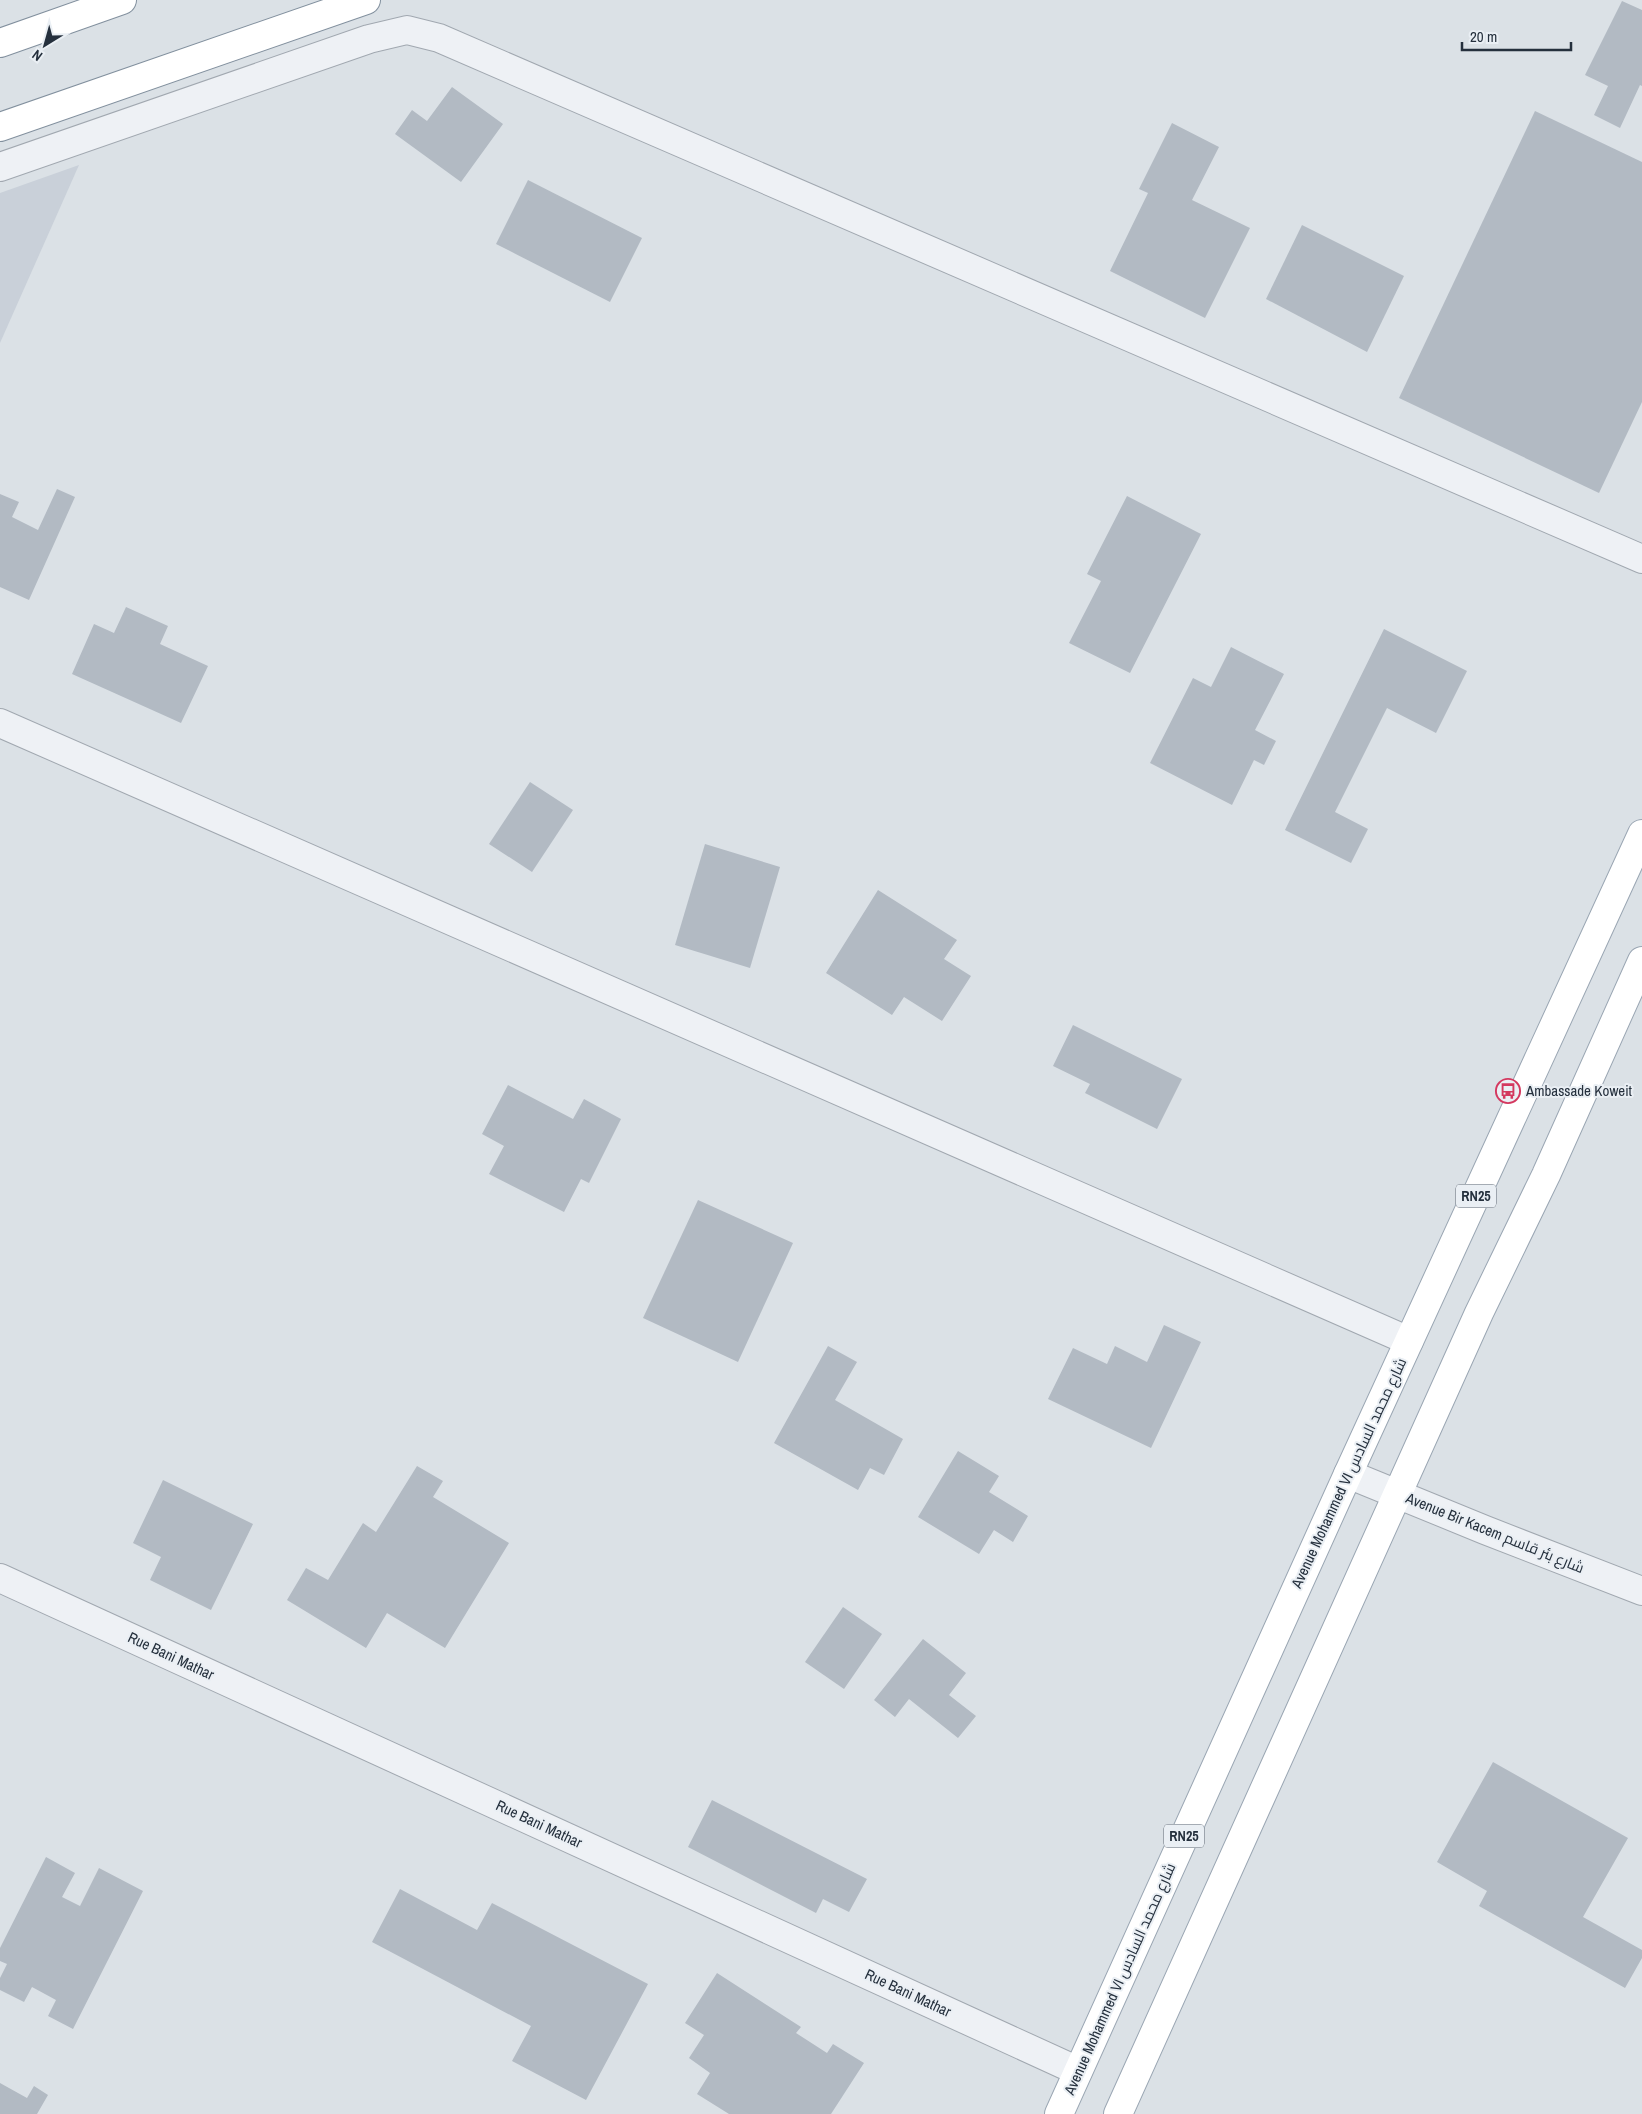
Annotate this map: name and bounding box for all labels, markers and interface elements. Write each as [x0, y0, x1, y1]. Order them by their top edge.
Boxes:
north arrow [20, 20, 70, 70]
scale bar [1462, 20, 1571, 52]
text: 20 m [1470, 26, 1497, 47]
text: N [28, 46, 46, 65]
bus stop icon: Ambassade Koweit [1495, 1078, 1521, 1104]
place label: Ambassade Koweit [1525, 1080, 1633, 1101]
road number: RN25 [1456, 1184, 1496, 1208]
street label: Avenue Mohammed VI شارع محمد السادس [1285, 1354, 1412, 1593]
street label: Avenue Bir Kacem شارع بئر قاسم [1402, 1487, 1587, 1579]
street label: Rue Bani Mathar [125, 1626, 218, 1685]
street label: Rue Bani Mathar [493, 1794, 586, 1853]
road number: RN25 [1164, 1824, 1204, 1848]
street label: Avenue Mohammed VI شارع محمد السادس [1058, 1859, 1181, 2099]
street label: Rue Bani Mathar [862, 1963, 955, 2022]

